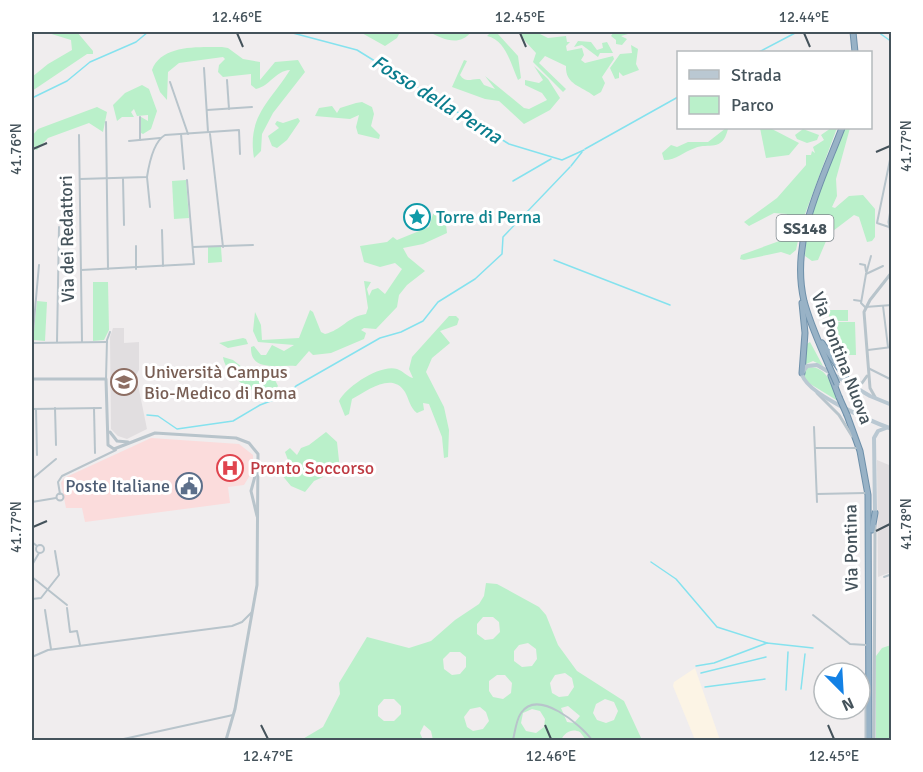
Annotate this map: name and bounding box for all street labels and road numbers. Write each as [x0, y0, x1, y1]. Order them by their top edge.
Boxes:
street label: Via dei Redattori [55, 175, 79, 303]
road number: SS148 [776, 215, 834, 241]
street label: Via Pontina Nuova [807, 289, 877, 427]
street label: Via Pontina [839, 504, 863, 592]

